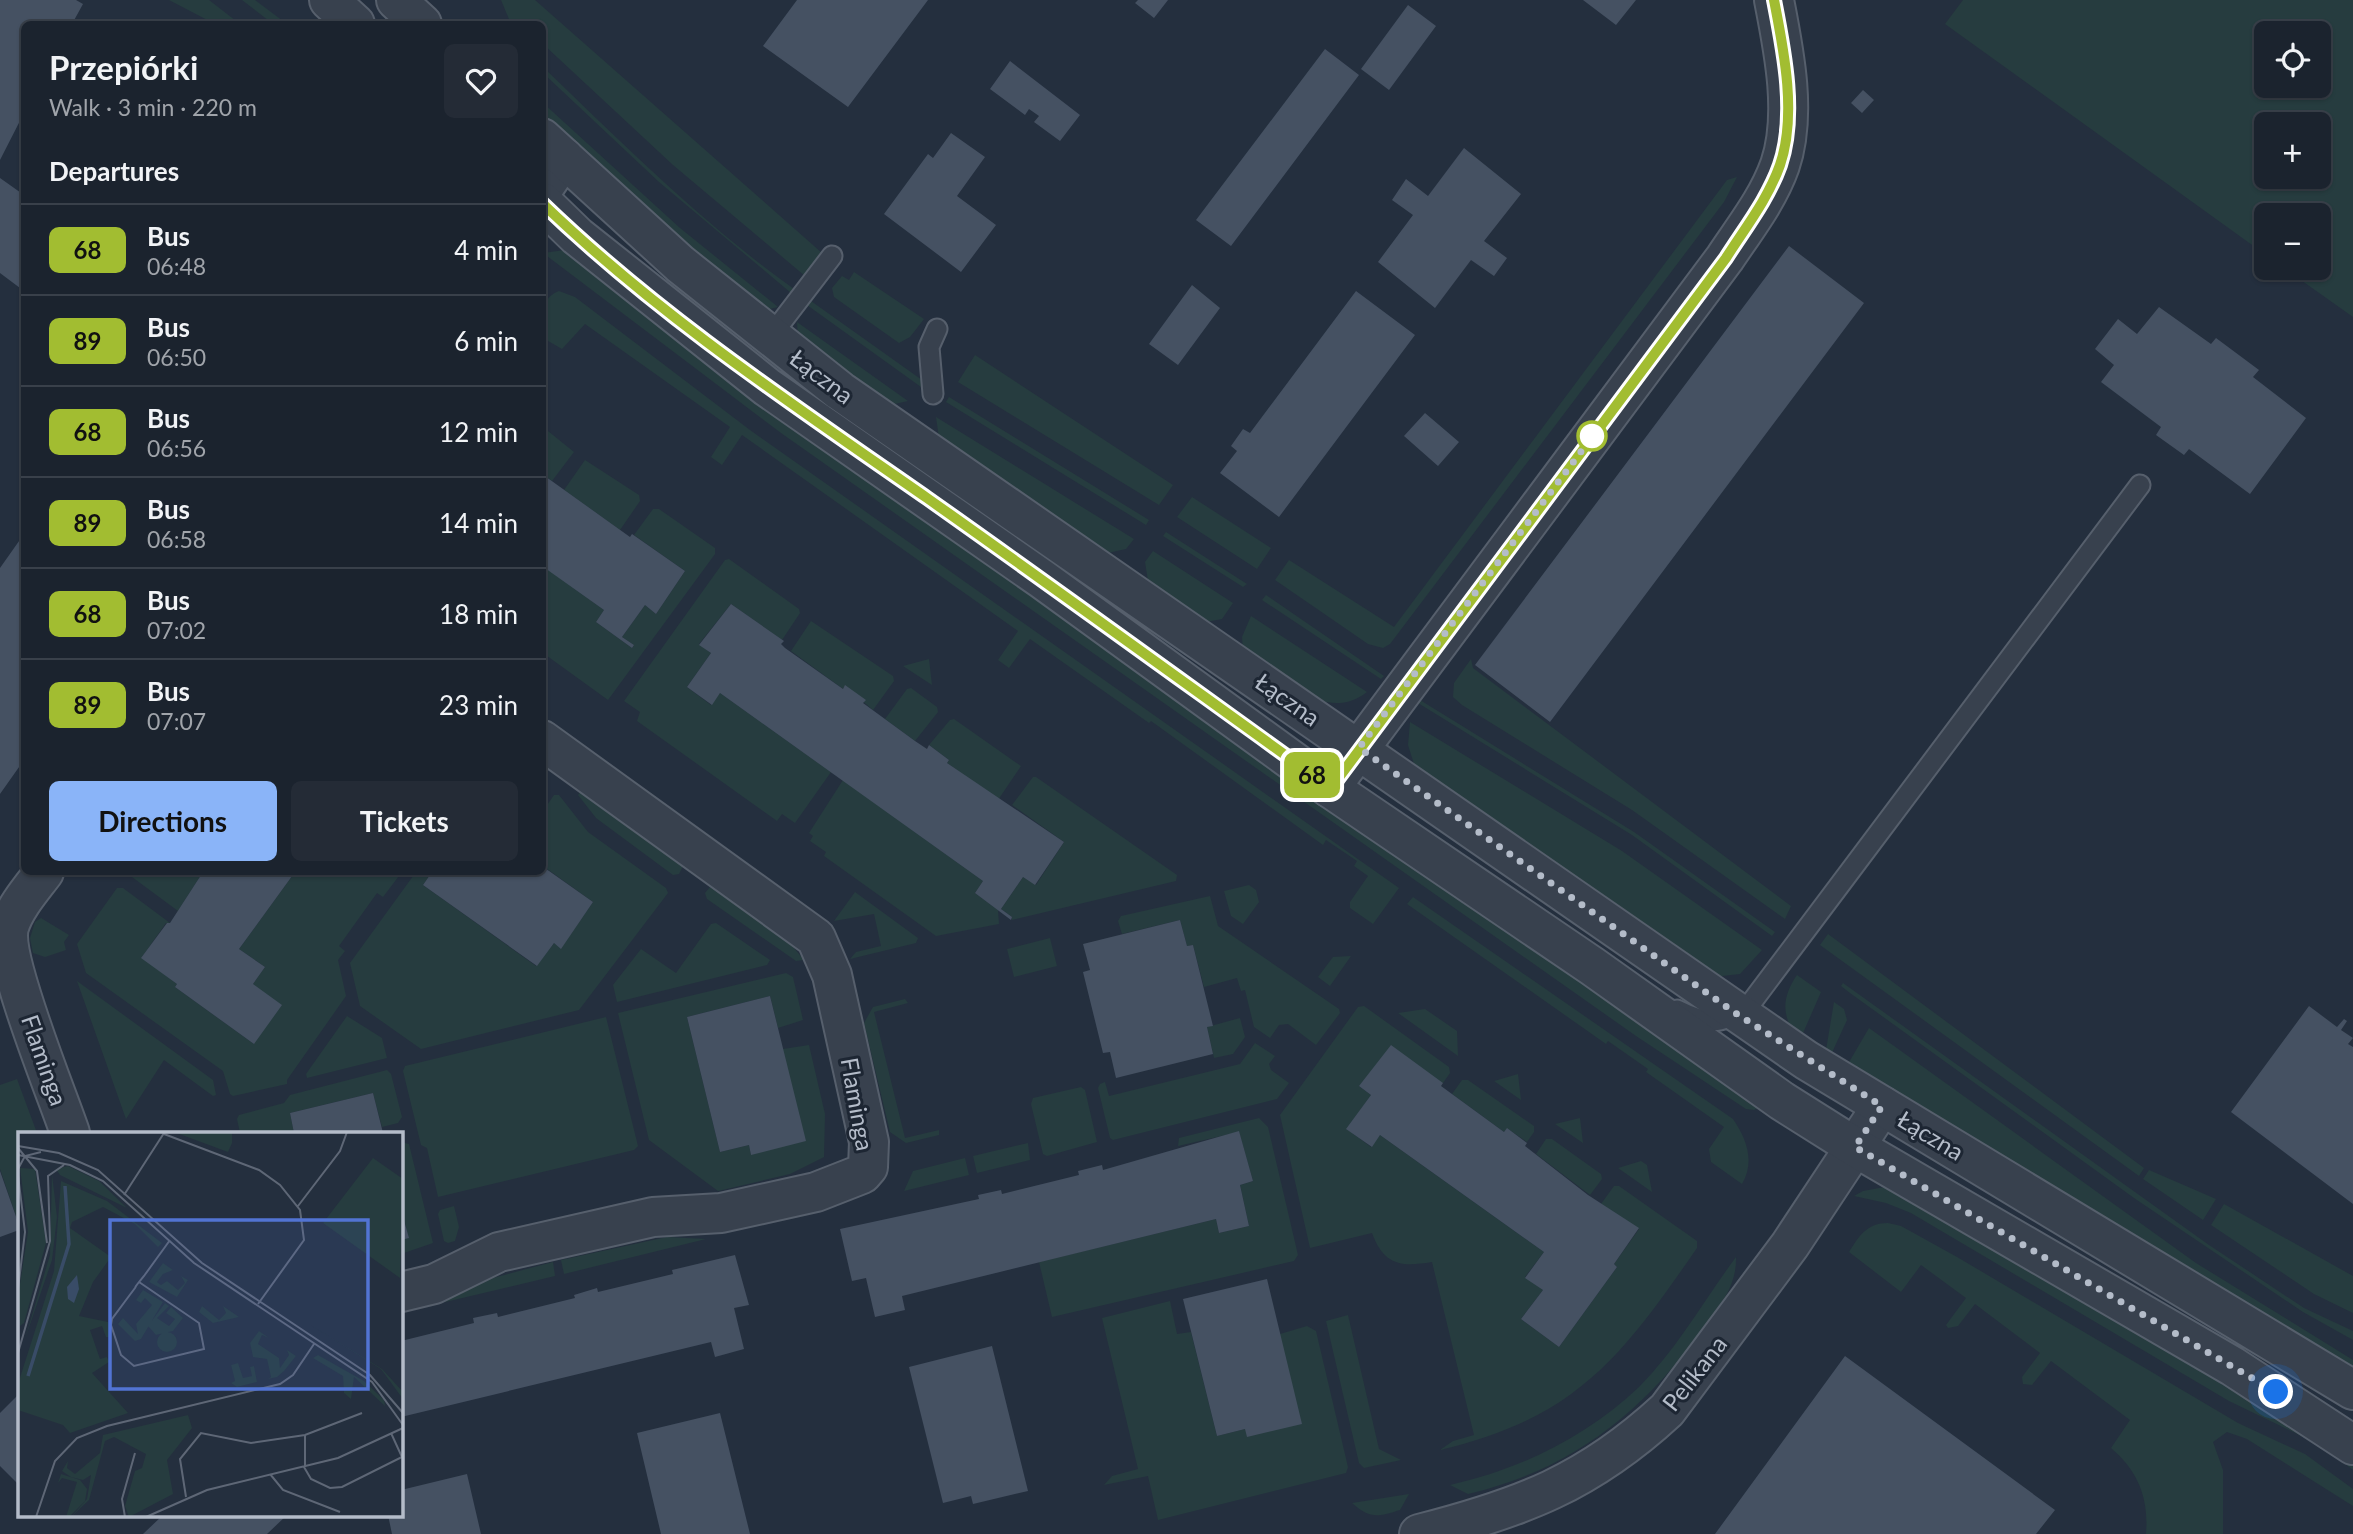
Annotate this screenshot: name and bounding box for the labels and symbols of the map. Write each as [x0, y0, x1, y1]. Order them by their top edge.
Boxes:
street label: Łączna [784, 343, 860, 409]
unlabelled marker [1577, 421, 1607, 451]
street label: Łączna [1250, 666, 1326, 732]
line badge: 68 [1280, 752, 1344, 798]
street label: Flaminga [16, 1011, 74, 1109]
street label: Flaminga [836, 1055, 880, 1153]
street label: Łączna [1893, 1104, 1969, 1166]
inset map [18, 1132, 402, 1516]
street label: Pelikana [1656, 1330, 1732, 1416]
your location [2258, 1374, 2293, 1409]

